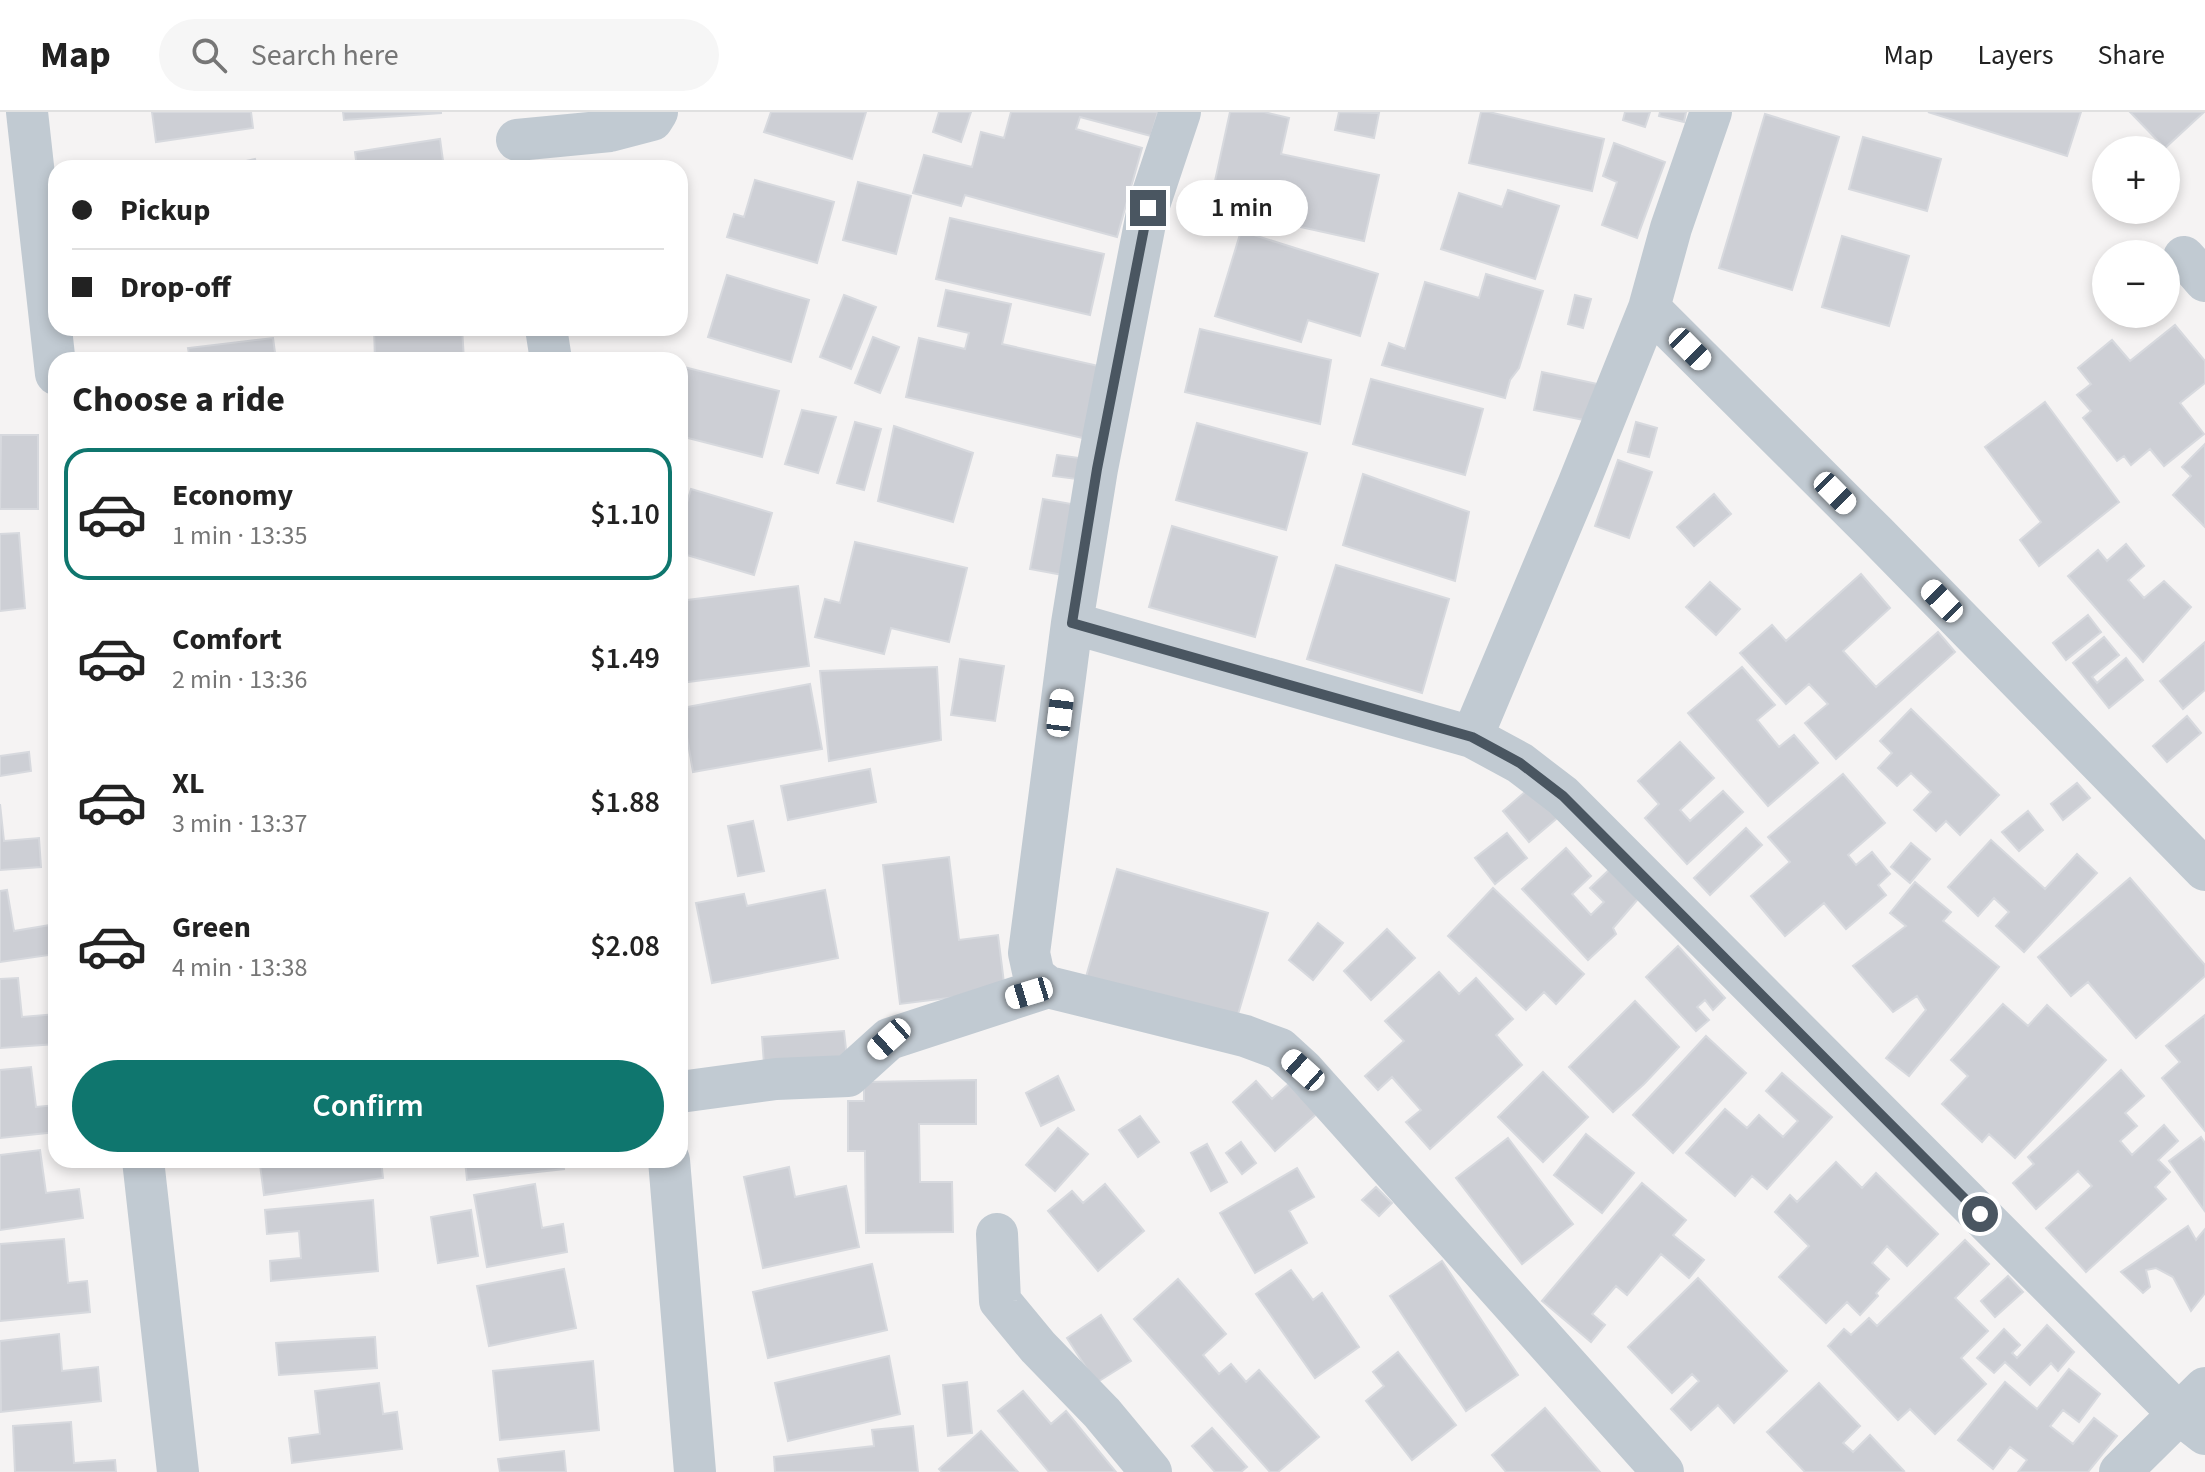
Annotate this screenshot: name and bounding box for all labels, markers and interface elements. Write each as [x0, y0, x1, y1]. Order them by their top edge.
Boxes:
search box [159, 19, 719, 91]
text: Map [40, 28, 111, 82]
icon: search [187, 33, 231, 77]
text: Search here [251, 34, 399, 77]
text: Map [1883, 35, 1933, 75]
text: Layers [1977, 35, 2053, 75]
text: Share [2097, 35, 2165, 75]
map controls [2092, 136, 2180, 328]
button: + [2092, 136, 2180, 224]
callout: 1 min [1176, 180, 1308, 236]
text: Pickup [120, 189, 210, 232]
text: 1 min [1211, 189, 1273, 226]
route end [1130, 190, 1166, 226]
button: − [2092, 240, 2180, 328]
text: Drop-off [120, 266, 231, 309]
car [1665, 324, 1715, 374]
text: Choose a ride [72, 374, 285, 425]
car [1810, 468, 1860, 518]
text: Economy [172, 474, 293, 517]
icon: car [76, 478, 148, 550]
text: $1.10 [590, 493, 660, 536]
text: 1 min · 13:35 [172, 517, 307, 554]
car [1917, 575, 1967, 627]
text: Comfort [172, 618, 282, 661]
icon: car [76, 622, 148, 694]
text: $1.49 [590, 637, 660, 680]
text: 2 min · 13:36 [172, 661, 307, 698]
car [1045, 688, 1075, 738]
text: XL [172, 762, 205, 805]
icon: car [76, 766, 148, 838]
text: $1.88 [590, 781, 660, 824]
text: 3 min · 13:37 [172, 805, 307, 842]
text: Green [172, 906, 251, 949]
icon: car [76, 910, 148, 982]
text: $2.08 [590, 925, 660, 968]
text: 4 min · 13:38 [172, 949, 307, 986]
car [1003, 975, 1055, 1011]
car [863, 1014, 915, 1064]
car [1277, 1045, 1329, 1095]
button: Confirm [72, 1060, 664, 1152]
route start [1962, 1196, 1998, 1232]

